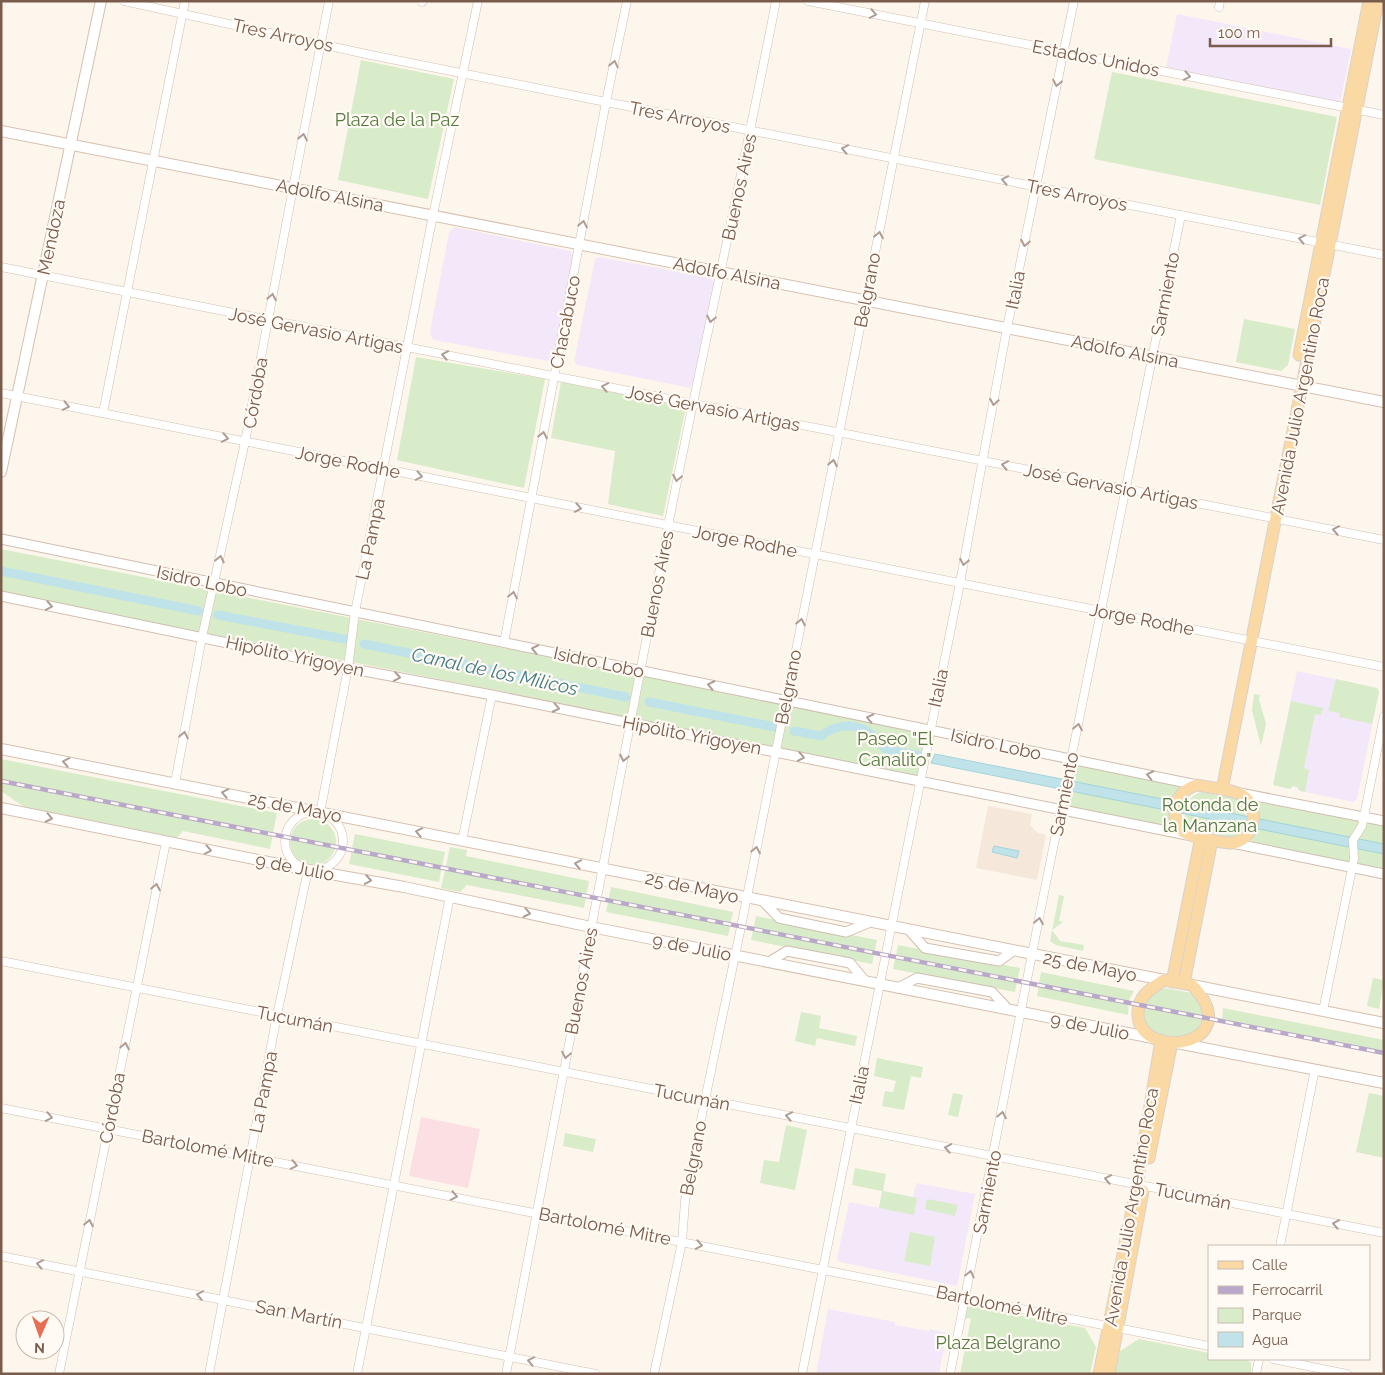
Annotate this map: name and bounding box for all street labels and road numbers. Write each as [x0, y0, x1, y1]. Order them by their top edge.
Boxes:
street label: Tres Arroyos [231, 14, 336, 56]
street label: Estados Unidos [1031, 35, 1162, 81]
street label: Tres Arroyos [628, 97, 733, 137]
street label: Buenos Aires [717, 131, 761, 242]
street label: Adolfo Alsina [274, 174, 386, 216]
street label: Tres Arroyos [1025, 175, 1130, 215]
street label: Mendoza [33, 197, 69, 277]
street label: Belgrano [849, 250, 885, 329]
street label: Sarmiento [1147, 250, 1183, 338]
street label: Adolfo Alsina [671, 252, 783, 294]
street label: Italia [1001, 269, 1029, 311]
street label: Chacabuco [546, 273, 584, 370]
street label: Avenida Julio Argentino Roca [1267, 275, 1333, 517]
street label: José Gervasio Artigas [227, 303, 405, 357]
street label: Adolfo Alsina [1069, 330, 1181, 372]
street label: Córdoba [238, 356, 272, 430]
street label: José Gervasio Artigas [624, 381, 802, 435]
street label: Jorge Rodhe [294, 442, 402, 483]
street label: José Gervasio Artigas [1022, 459, 1200, 513]
street label: La Pampa [351, 496, 389, 582]
street label: Jorge Rodhe [691, 521, 799, 562]
street label: Buenos Aires [636, 528, 678, 639]
street label: Isidro Lobo [155, 561, 250, 601]
street label: Jorge Rodhe [1088, 599, 1196, 640]
street label: Hipólito Yrigoyen [224, 631, 366, 681]
street label: Isidro Lobo [552, 642, 647, 682]
street label: Belgrano [770, 647, 806, 726]
street label: Italia [924, 667, 952, 709]
street label: Hipólito Yrigoyen [621, 711, 763, 759]
street label: Isidro Lobo [949, 724, 1044, 764]
street label: Sarmiento [1046, 750, 1082, 838]
street label: 25 de Mayo [246, 788, 344, 826]
street label: 9 de Julio [254, 849, 336, 885]
street label: 25 de Mayo [643, 867, 741, 907]
street label: Buenos Aires [560, 925, 602, 1036]
street label: 9 de Julio [651, 929, 733, 965]
street label: 25 de Mayo [1041, 947, 1139, 985]
street label: Tucumán [255, 1001, 335, 1037]
street label: 9 de Julio [1049, 1008, 1131, 1044]
street label: La Pampa [245, 1049, 281, 1135]
street label: Italia [845, 1064, 873, 1106]
street label: Córdoba [95, 1071, 129, 1145]
street label: Tucumán [652, 1079, 732, 1115]
street label: Avenida Julio Argentino Roca [1100, 1086, 1162, 1328]
street label: Belgrano [675, 1118, 711, 1197]
street label: Bartolomé Mitre [140, 1125, 276, 1171]
street label: Sarmiento [969, 1148, 1005, 1236]
street label: Tucumán [1153, 1178, 1233, 1214]
street label: Bartolomé Mitre [537, 1203, 673, 1249]
street label: Bartolomé Mitre [934, 1281, 1070, 1329]
street label: San Martín [254, 1295, 344, 1333]

